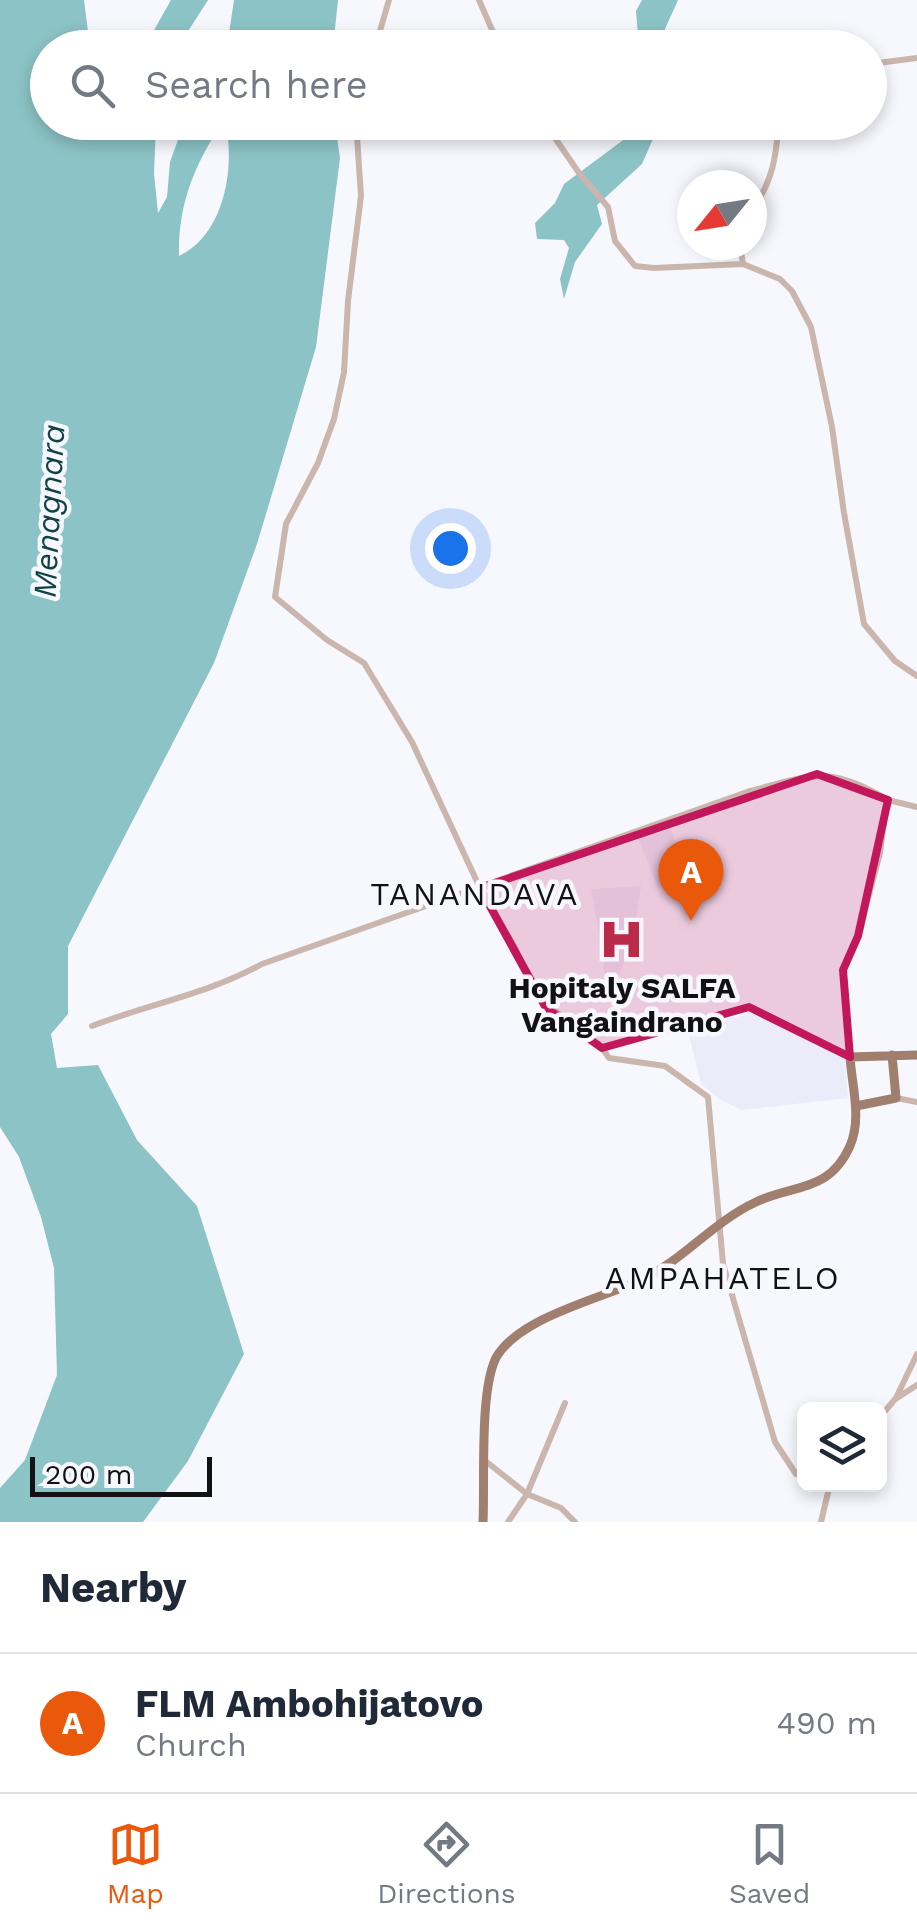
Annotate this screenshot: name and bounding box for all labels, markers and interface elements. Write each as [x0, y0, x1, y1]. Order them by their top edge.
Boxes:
search box [30, 30, 887, 140]
icon: search [65, 58, 120, 113]
text: Search here [145, 63, 368, 107]
north arrow [677, 170, 767, 260]
water label: Menagnara [25, 423, 73, 599]
your location [425, 523, 476, 574]
pin: A [658, 838, 724, 921]
district label: TANANDAVA [370, 875, 580, 913]
hospital icon: Hopitaly SALFA Vangaindrano [598, 916, 646, 964]
place label: Hopitaly SALFA Vangaindrano [509, 970, 736, 1039]
district label: AMPAHATELO [605, 1259, 841, 1297]
map controls [797, 1402, 887, 1492]
button: layers [797, 1402, 887, 1492]
scale bar [30, 1452, 212, 1496]
text: 200 m [45, 1458, 132, 1491]
text: Nearby [40, 1563, 187, 1612]
text: FLM Ambohijatovo [135, 1682, 484, 1726]
text: A [62, 1704, 83, 1742]
text: 490 m [776, 1704, 877, 1742]
text: Church [135, 1726, 247, 1764]
tab: Map [107, 1817, 164, 1910]
tab: Directions [377, 1817, 516, 1910]
tab: Saved [729, 1817, 810, 1910]

